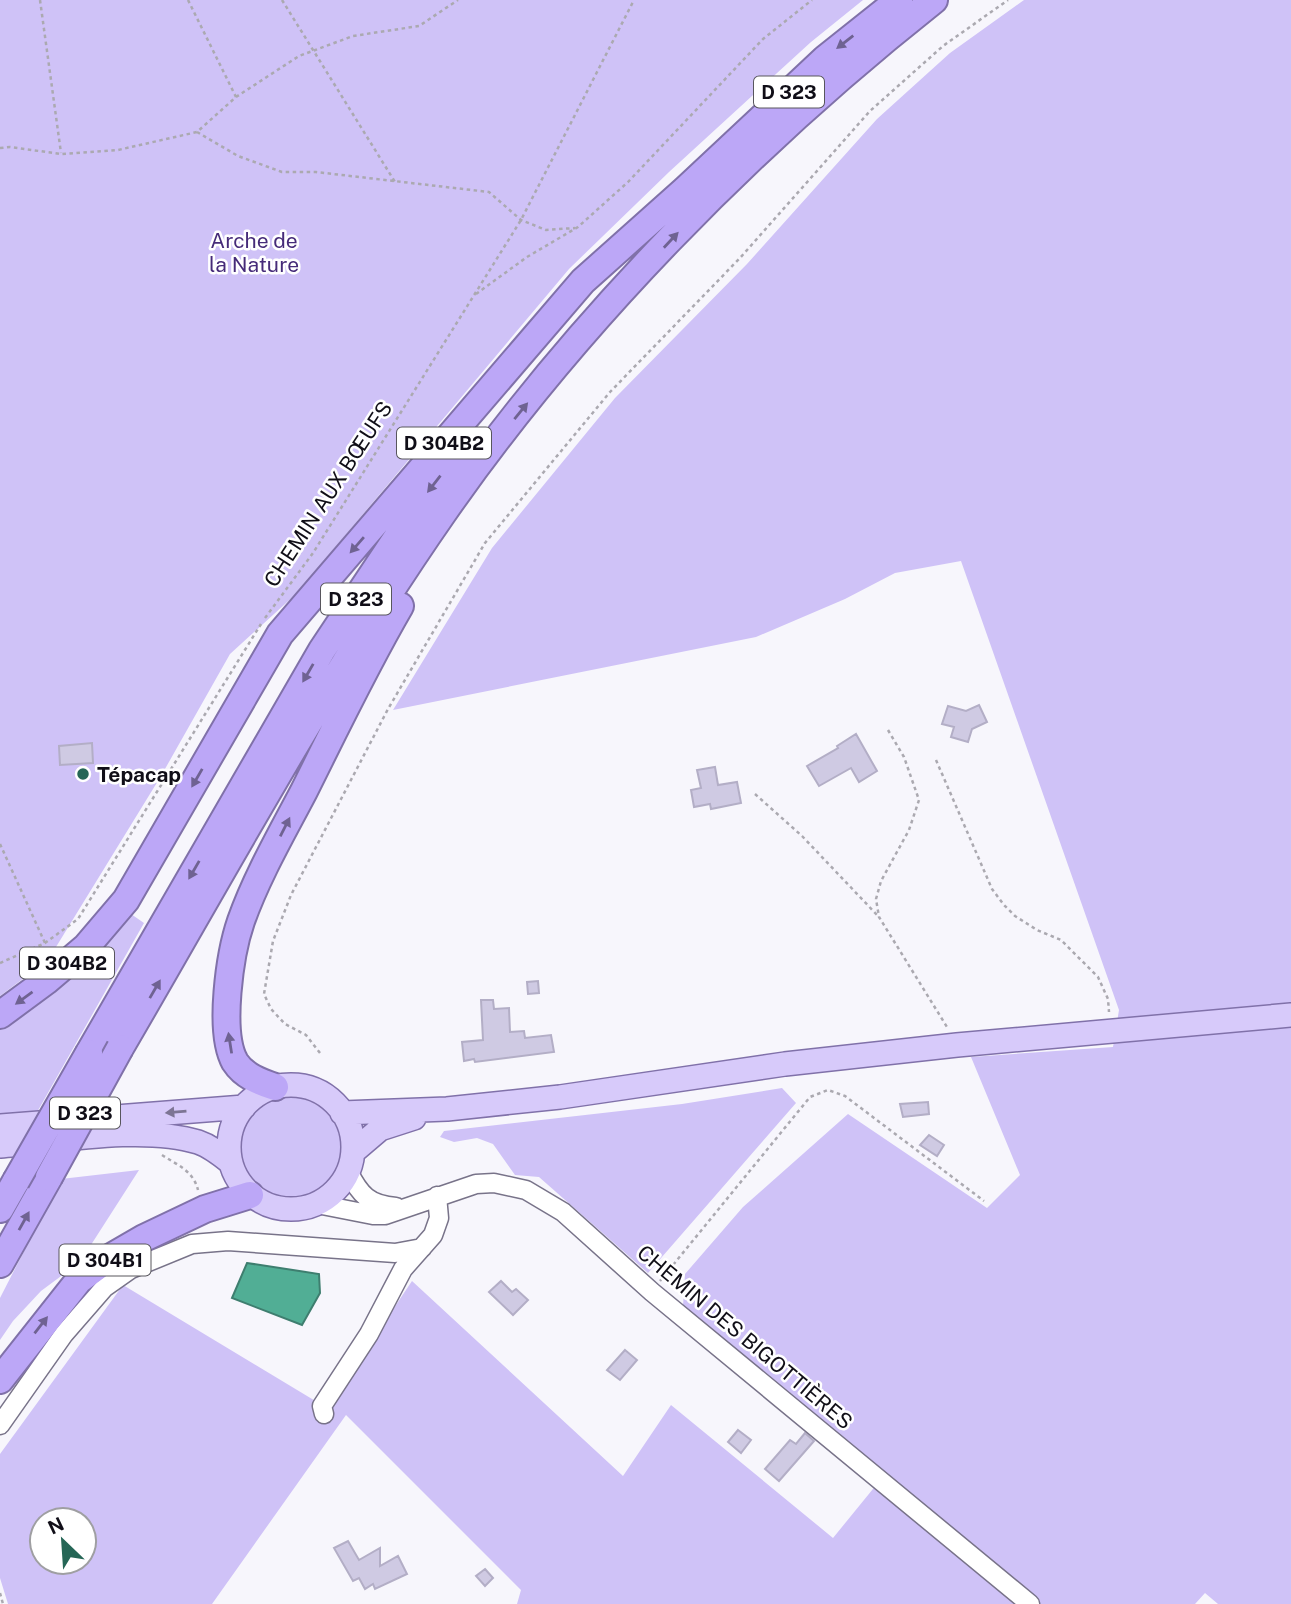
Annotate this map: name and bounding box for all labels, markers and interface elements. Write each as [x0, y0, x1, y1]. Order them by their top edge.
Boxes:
one-way arrow [837, 35, 855, 50]
road number: D 323 [754, 76, 824, 108]
park label: Arche de la Nature [209, 228, 299, 277]
one-way arrow [662, 232, 678, 249]
street label: CHEMIN AUX BŒUFS [259, 397, 397, 591]
one-way arrow [513, 403, 528, 420]
road number: D 304B2 [397, 428, 491, 458]
one-way arrow [428, 475, 442, 493]
one-way arrow [349, 536, 364, 554]
road number: D 323 [321, 584, 391, 614]
one-way arrow [302, 664, 314, 683]
place label: Tépacap [97, 762, 181, 787]
marker: Tépacap [75, 766, 91, 782]
one-way arrow [191, 768, 203, 787]
one-way arrow [280, 817, 291, 837]
one-way arrow [188, 861, 200, 880]
road number: D 304B2 [20, 948, 114, 979]
one-way arrow [149, 979, 161, 999]
one-way arrow [15, 990, 33, 1005]
one-way arrow [224, 1031, 235, 1053]
road number: D 323 [50, 1098, 120, 1128]
one-way arrow [165, 1107, 187, 1118]
one-way arrow [18, 1211, 30, 1231]
street label: CHEMIN DES BIGOTTIÈRES [632, 1240, 858, 1434]
road number: D 304B1 [60, 1244, 150, 1276]
one-way arrow [34, 1317, 49, 1335]
north arrow [28, 1506, 98, 1576]
text: N [44, 1512, 67, 1539]

